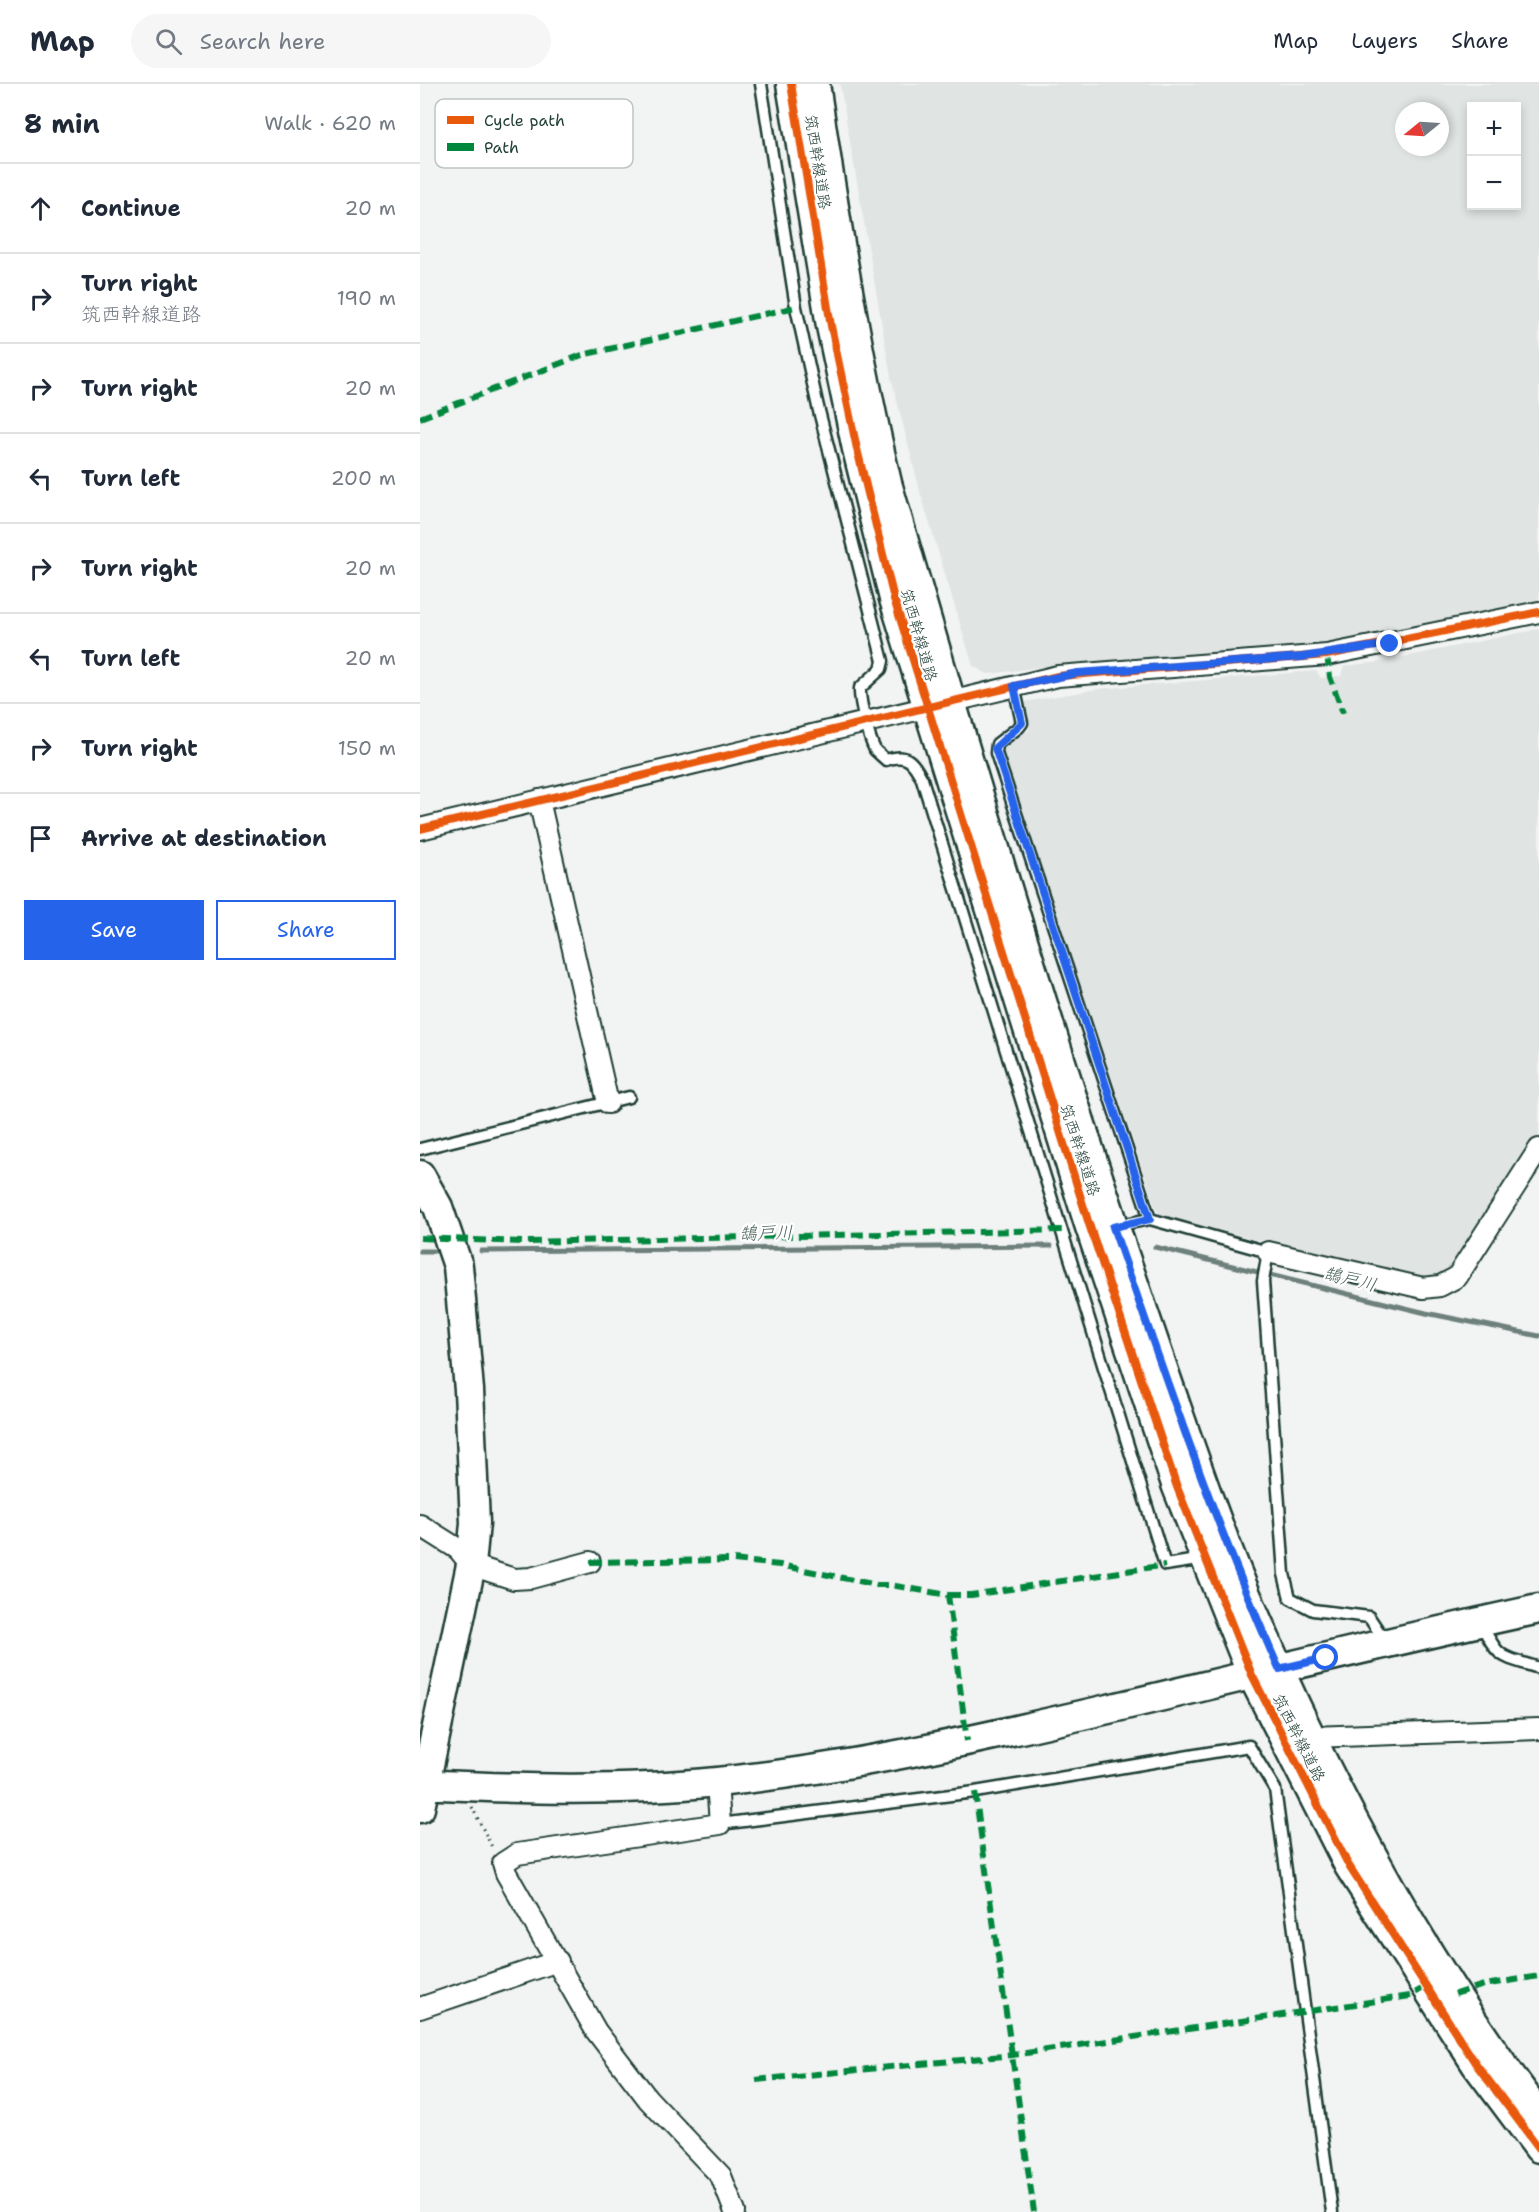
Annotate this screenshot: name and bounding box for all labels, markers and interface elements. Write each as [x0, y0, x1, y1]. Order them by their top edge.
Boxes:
search box [131, 14, 551, 68]
text: Map [30, 22, 95, 60]
icon: search [152, 25, 185, 58]
text: Search here [200, 27, 325, 56]
text: Map [1273, 27, 1318, 55]
text: Layers [1351, 27, 1418, 55]
text: Share [1451, 27, 1509, 55]
legend [435, 99, 633, 168]
north arrow [1395, 102, 1449, 156]
map controls [1467, 102, 1521, 210]
button: + [1467, 102, 1521, 156]
text: 8 min [24, 106, 100, 141]
text: Walk · 620 m [264, 110, 396, 136]
text: Cycle path [484, 110, 565, 131]
street label: 筑西幹線道路 [800, 113, 836, 211]
text: Path [484, 137, 519, 158]
button: − [1467, 156, 1521, 210]
icon: ahead [24, 192, 57, 225]
text: Continue [81, 194, 181, 223]
text: 20 m [345, 195, 396, 221]
text: Turn right [81, 269, 198, 298]
icon: right [24, 282, 57, 315]
text: 190 m [337, 285, 396, 311]
text: 筑西幹線道路 [81, 301, 201, 327]
icon: right [24, 372, 57, 405]
text: Turn right [81, 374, 198, 403]
text: 20 m [345, 375, 396, 401]
icon: left [24, 462, 57, 495]
text: Turn left [81, 464, 180, 493]
text: 200 m [331, 465, 396, 491]
icon: right [24, 552, 57, 585]
text: Turn right [81, 554, 198, 583]
text: 20 m [345, 555, 396, 581]
street label: 筑西幹線道路 [896, 586, 942, 684]
route end [1376, 630, 1402, 656]
icon: left [24, 642, 57, 675]
text: Turn left [81, 644, 180, 673]
text: 20 m [345, 645, 396, 671]
icon: right [24, 732, 57, 765]
text: Turn right [81, 734, 198, 763]
text: 150 m [338, 735, 396, 761]
icon: arrive [24, 822, 57, 855]
text: Arrive at destination [81, 824, 327, 853]
button: Save [24, 900, 204, 960]
button: Share [216, 900, 396, 960]
street label: 筑西幹線道路 [1055, 1101, 1105, 1199]
water label: 鵠戸川 [739, 1221, 793, 1245]
water label: 鵠戸川 [1321, 1261, 1379, 1297]
route start [1312, 1644, 1338, 1670]
street label: 筑西幹線道路 [1268, 1690, 1330, 1786]

